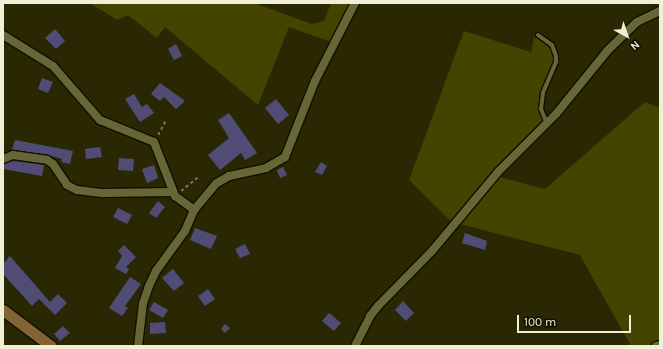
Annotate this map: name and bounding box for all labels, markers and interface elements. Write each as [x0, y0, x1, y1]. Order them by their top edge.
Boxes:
north arrow [607, 16, 647, 56]
text: N [628, 38, 642, 53]
scale bar [519, 307, 633, 333]
text: 100 m [524, 315, 556, 329]

